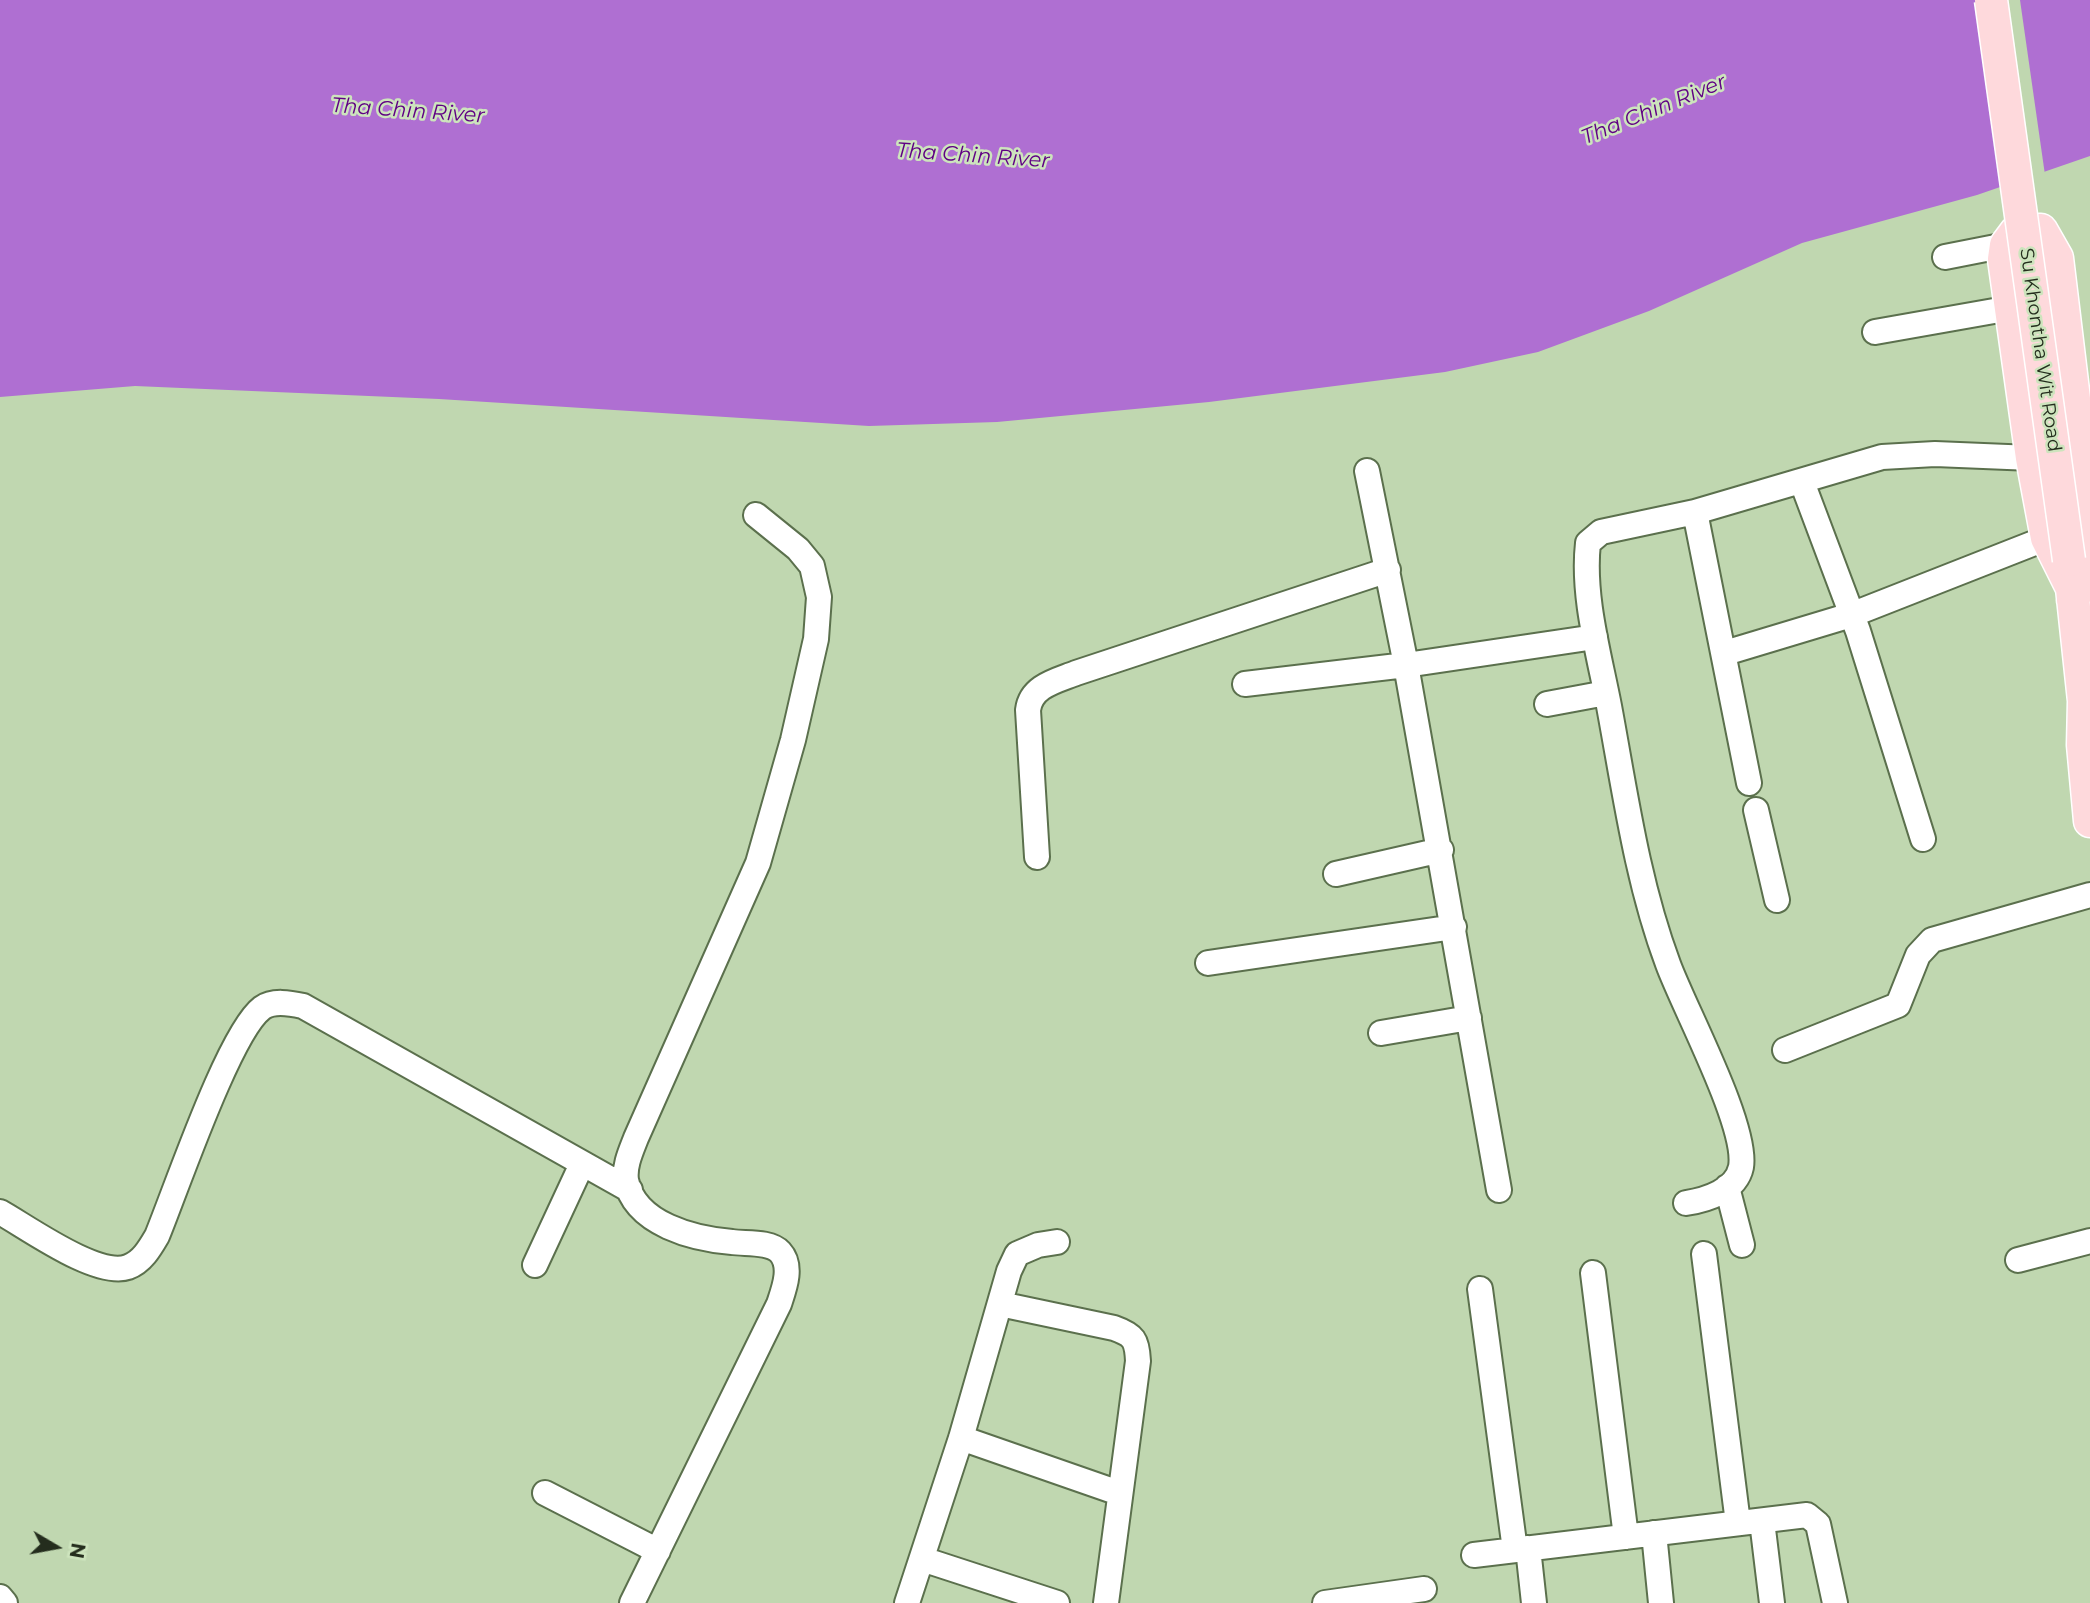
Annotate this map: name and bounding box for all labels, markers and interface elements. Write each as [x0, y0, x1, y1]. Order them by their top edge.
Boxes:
water label: Tha Chin River [1578, 70, 1730, 150]
water label: Tha Chin River [330, 93, 486, 129]
water label: Tha Chin River [895, 138, 1051, 174]
street label: Su Khontha Wit Road [2014, 247, 2066, 453]
north arrow [21, 1512, 91, 1582]
text: N [65, 1541, 90, 1560]

